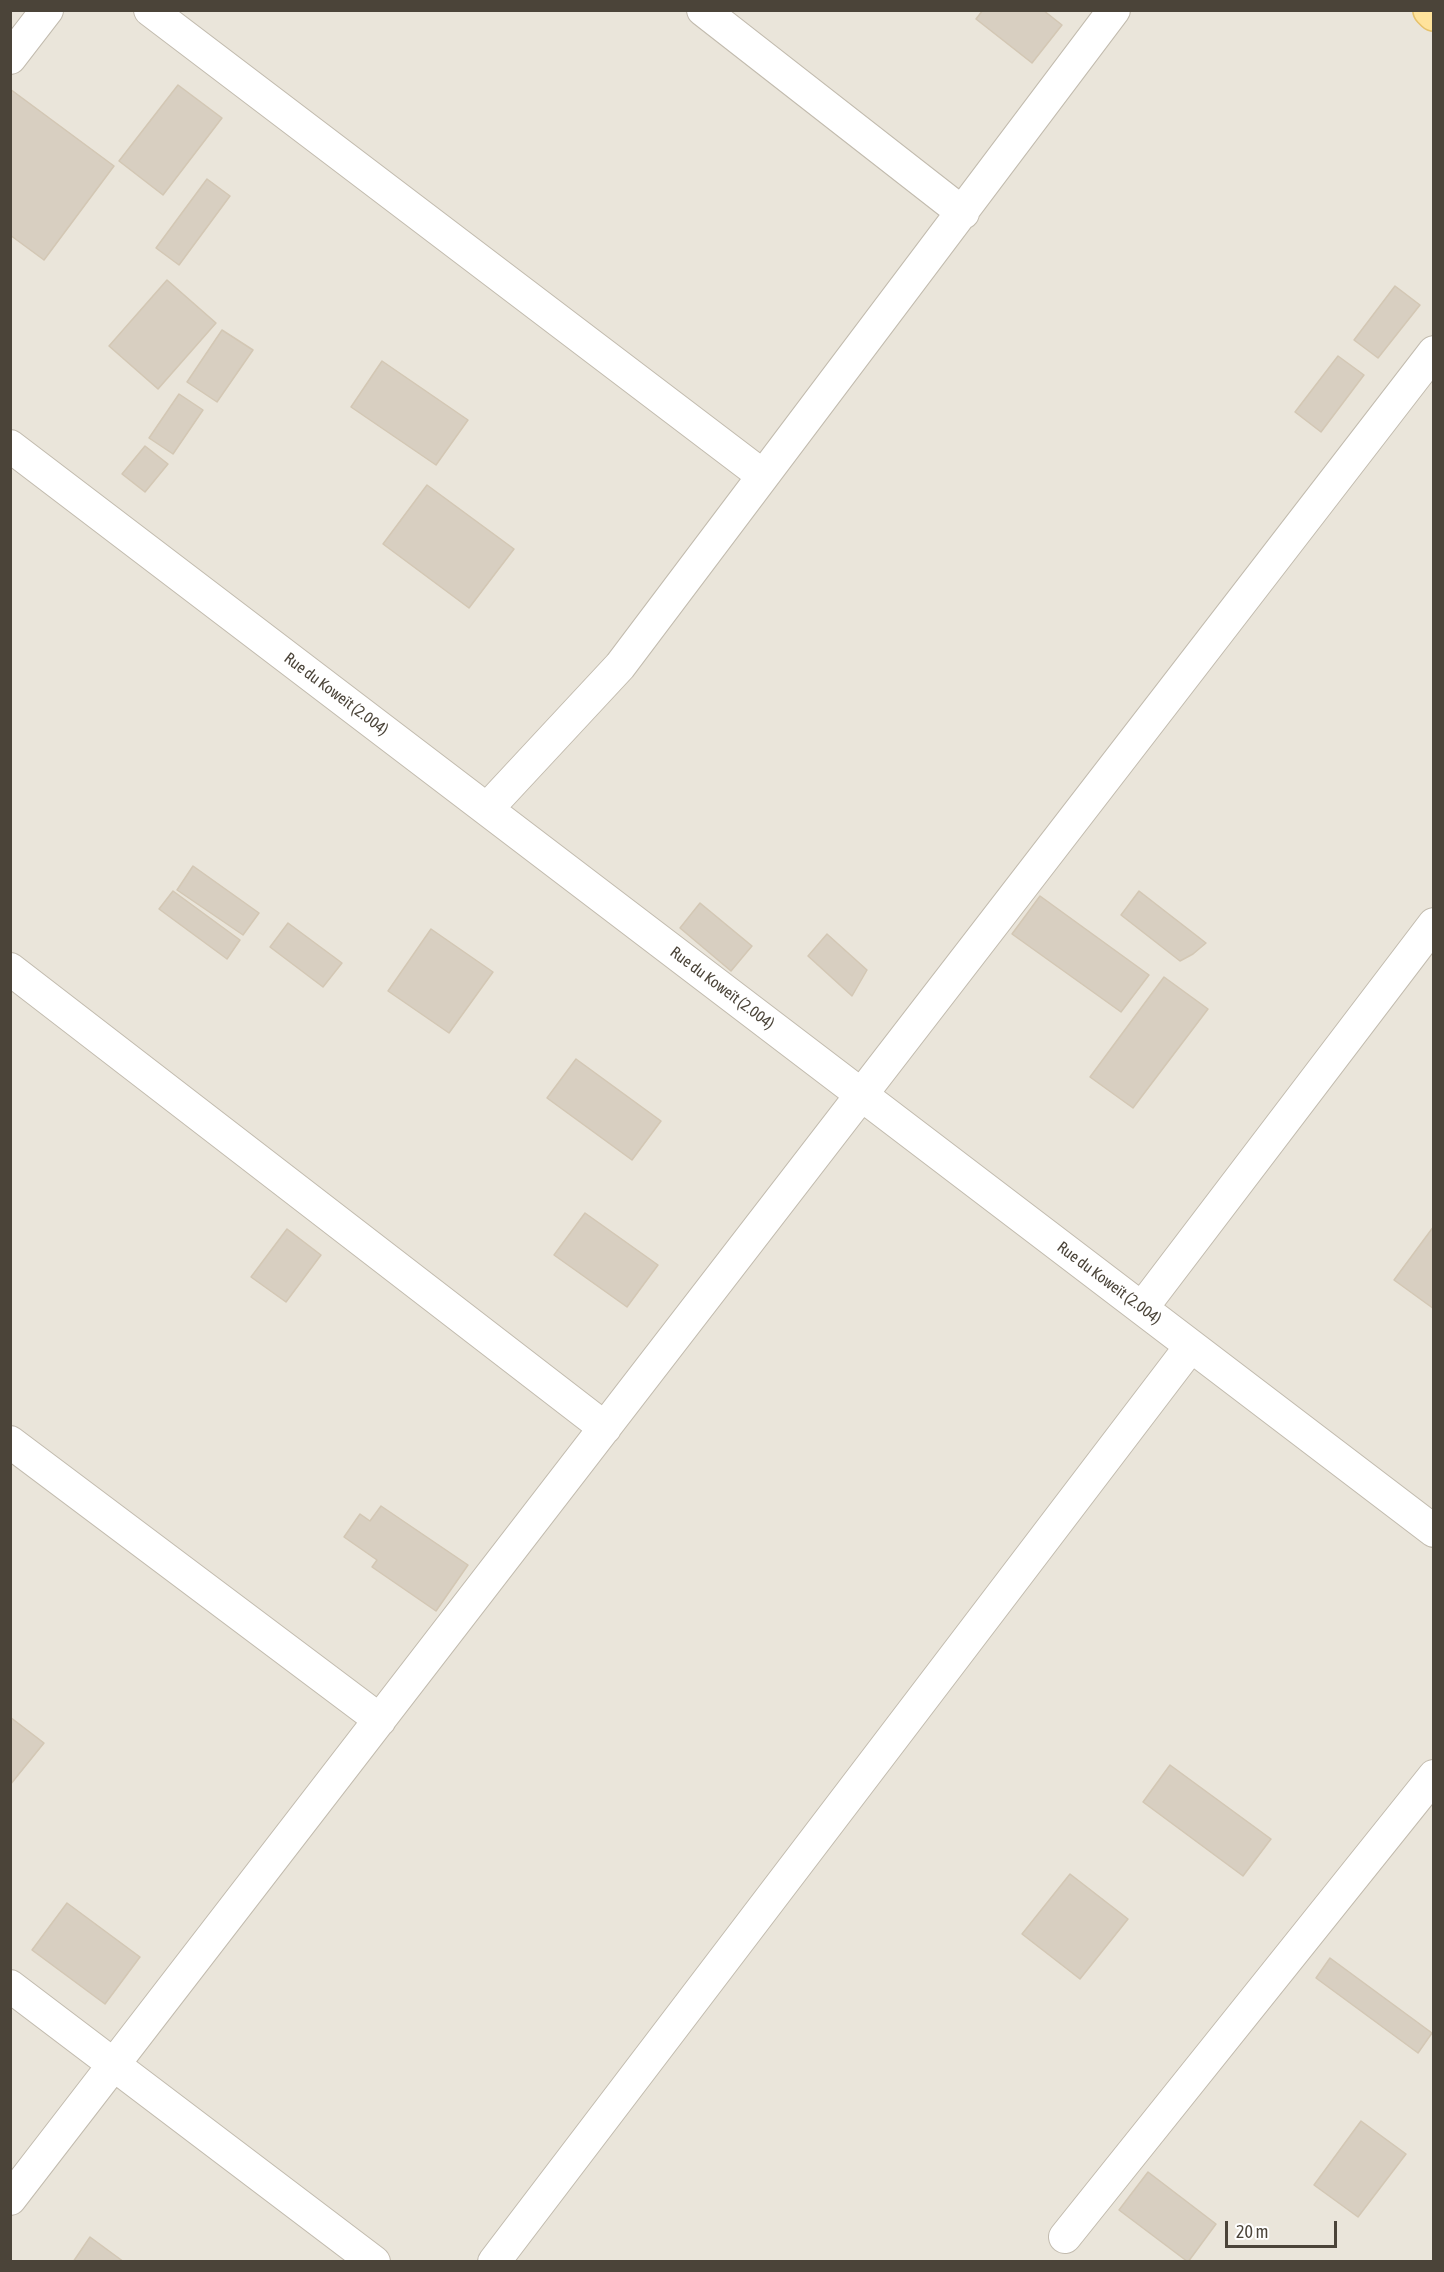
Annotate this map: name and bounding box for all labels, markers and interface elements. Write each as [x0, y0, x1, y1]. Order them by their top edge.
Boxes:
street label: Rue du Koweït (2.004) [280, 649, 392, 739]
street label: Rue du Koweït (2.004) [666, 943, 778, 1033]
street label: Rue du Koweït (2.004) [1053, 1238, 1165, 1328]
scale bar [1228, 2209, 1340, 2247]
text: 20 m [1236, 2221, 1268, 2242]

